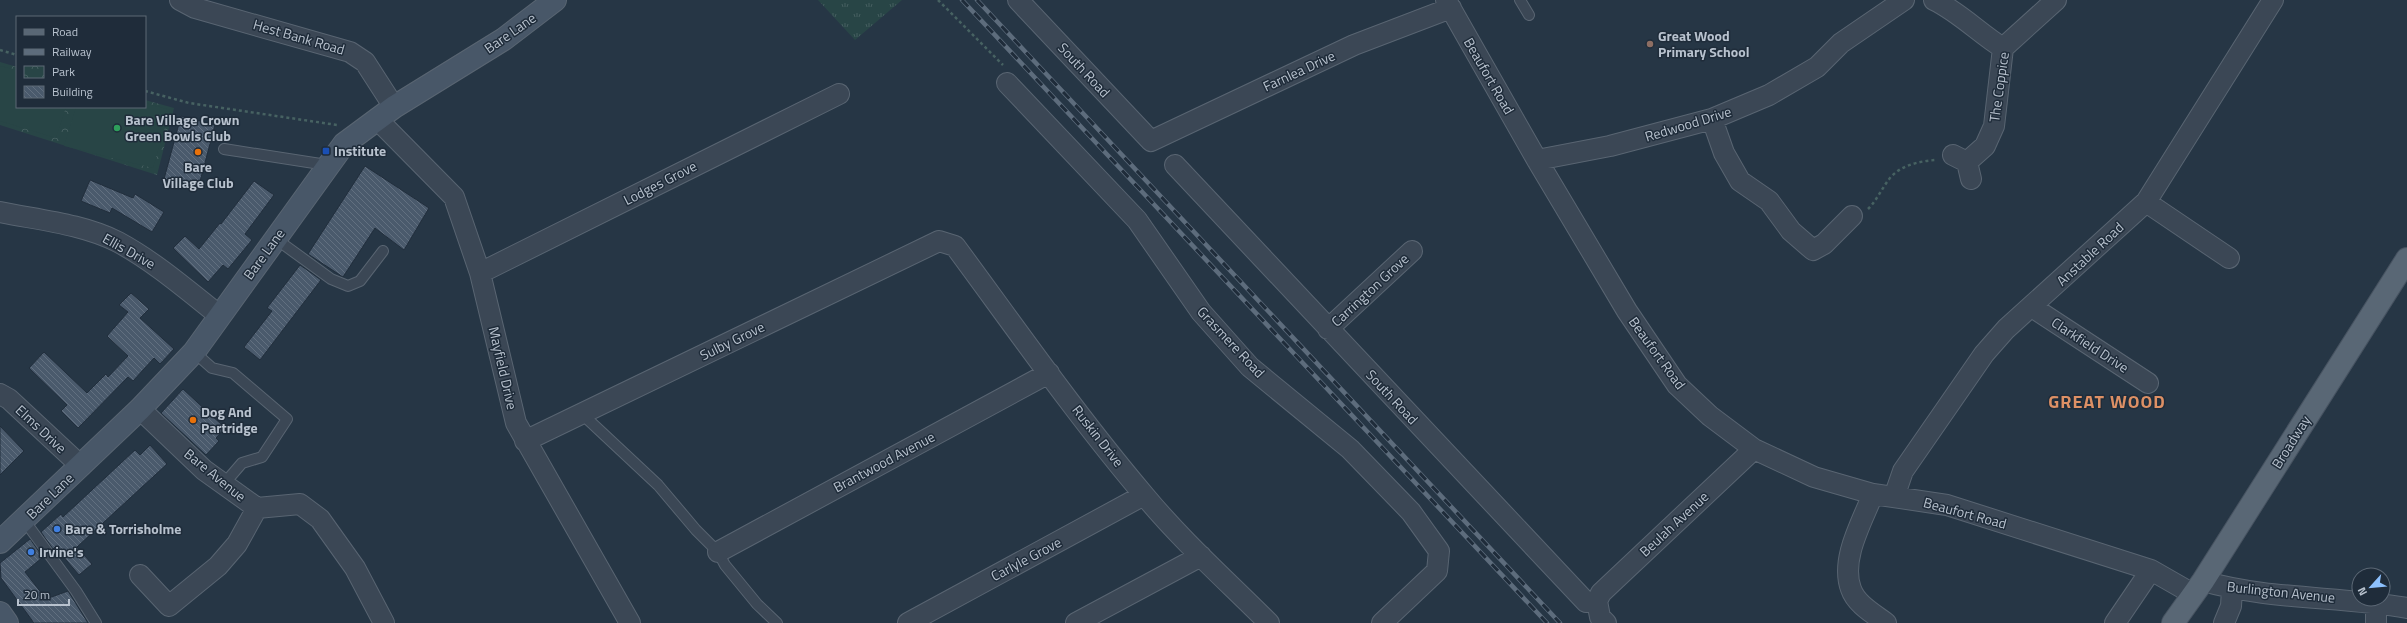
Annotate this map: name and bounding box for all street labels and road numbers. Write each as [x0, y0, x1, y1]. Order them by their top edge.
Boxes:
street label: Bare Lane [480, 7, 540, 58]
street label: Hest Bank Road [251, 13, 347, 60]
street label: Beaufort Road [1459, 34, 1520, 118]
street label: South Road [1053, 38, 1115, 102]
street label: Farnlea Drive [1259, 45, 1338, 96]
street label: The Coppice [1983, 50, 2014, 123]
street label: Redwood Drive [1642, 100, 1734, 147]
street label: Lodges Grove [620, 155, 700, 210]
street label: Anstable Road [2051, 217, 2128, 290]
street label: Bare Lane [238, 224, 289, 284]
street label: Ellis Drive [99, 227, 159, 274]
street label: Carrington Grove [1326, 248, 1413, 331]
street label: Grasmere Road [1193, 301, 1270, 382]
street label: Beaufort Road [1624, 312, 1691, 393]
street label: Clarkfield Drive [2047, 312, 2133, 377]
street label: Sulby Grove [696, 316, 768, 365]
street label: Mayfield Drive [484, 324, 523, 411]
street label: South Road [1361, 365, 1423, 429]
street label: Elms Drive [11, 400, 71, 458]
street label: Ruskin Drive [1067, 400, 1129, 471]
street label: Broadway [2266, 411, 2315, 473]
street label: Brantwood Avenue [829, 426, 938, 497]
street label: Bare Avenue [180, 443, 251, 506]
street label: Bare Lane [21, 468, 78, 524]
street label: Beulah Avenue [1634, 486, 1713, 561]
street label: Beaufort Road [1921, 491, 2009, 534]
street label: Carlyle Grove [987, 531, 1065, 586]
street label: Burlington Avenue [2226, 575, 2336, 608]

